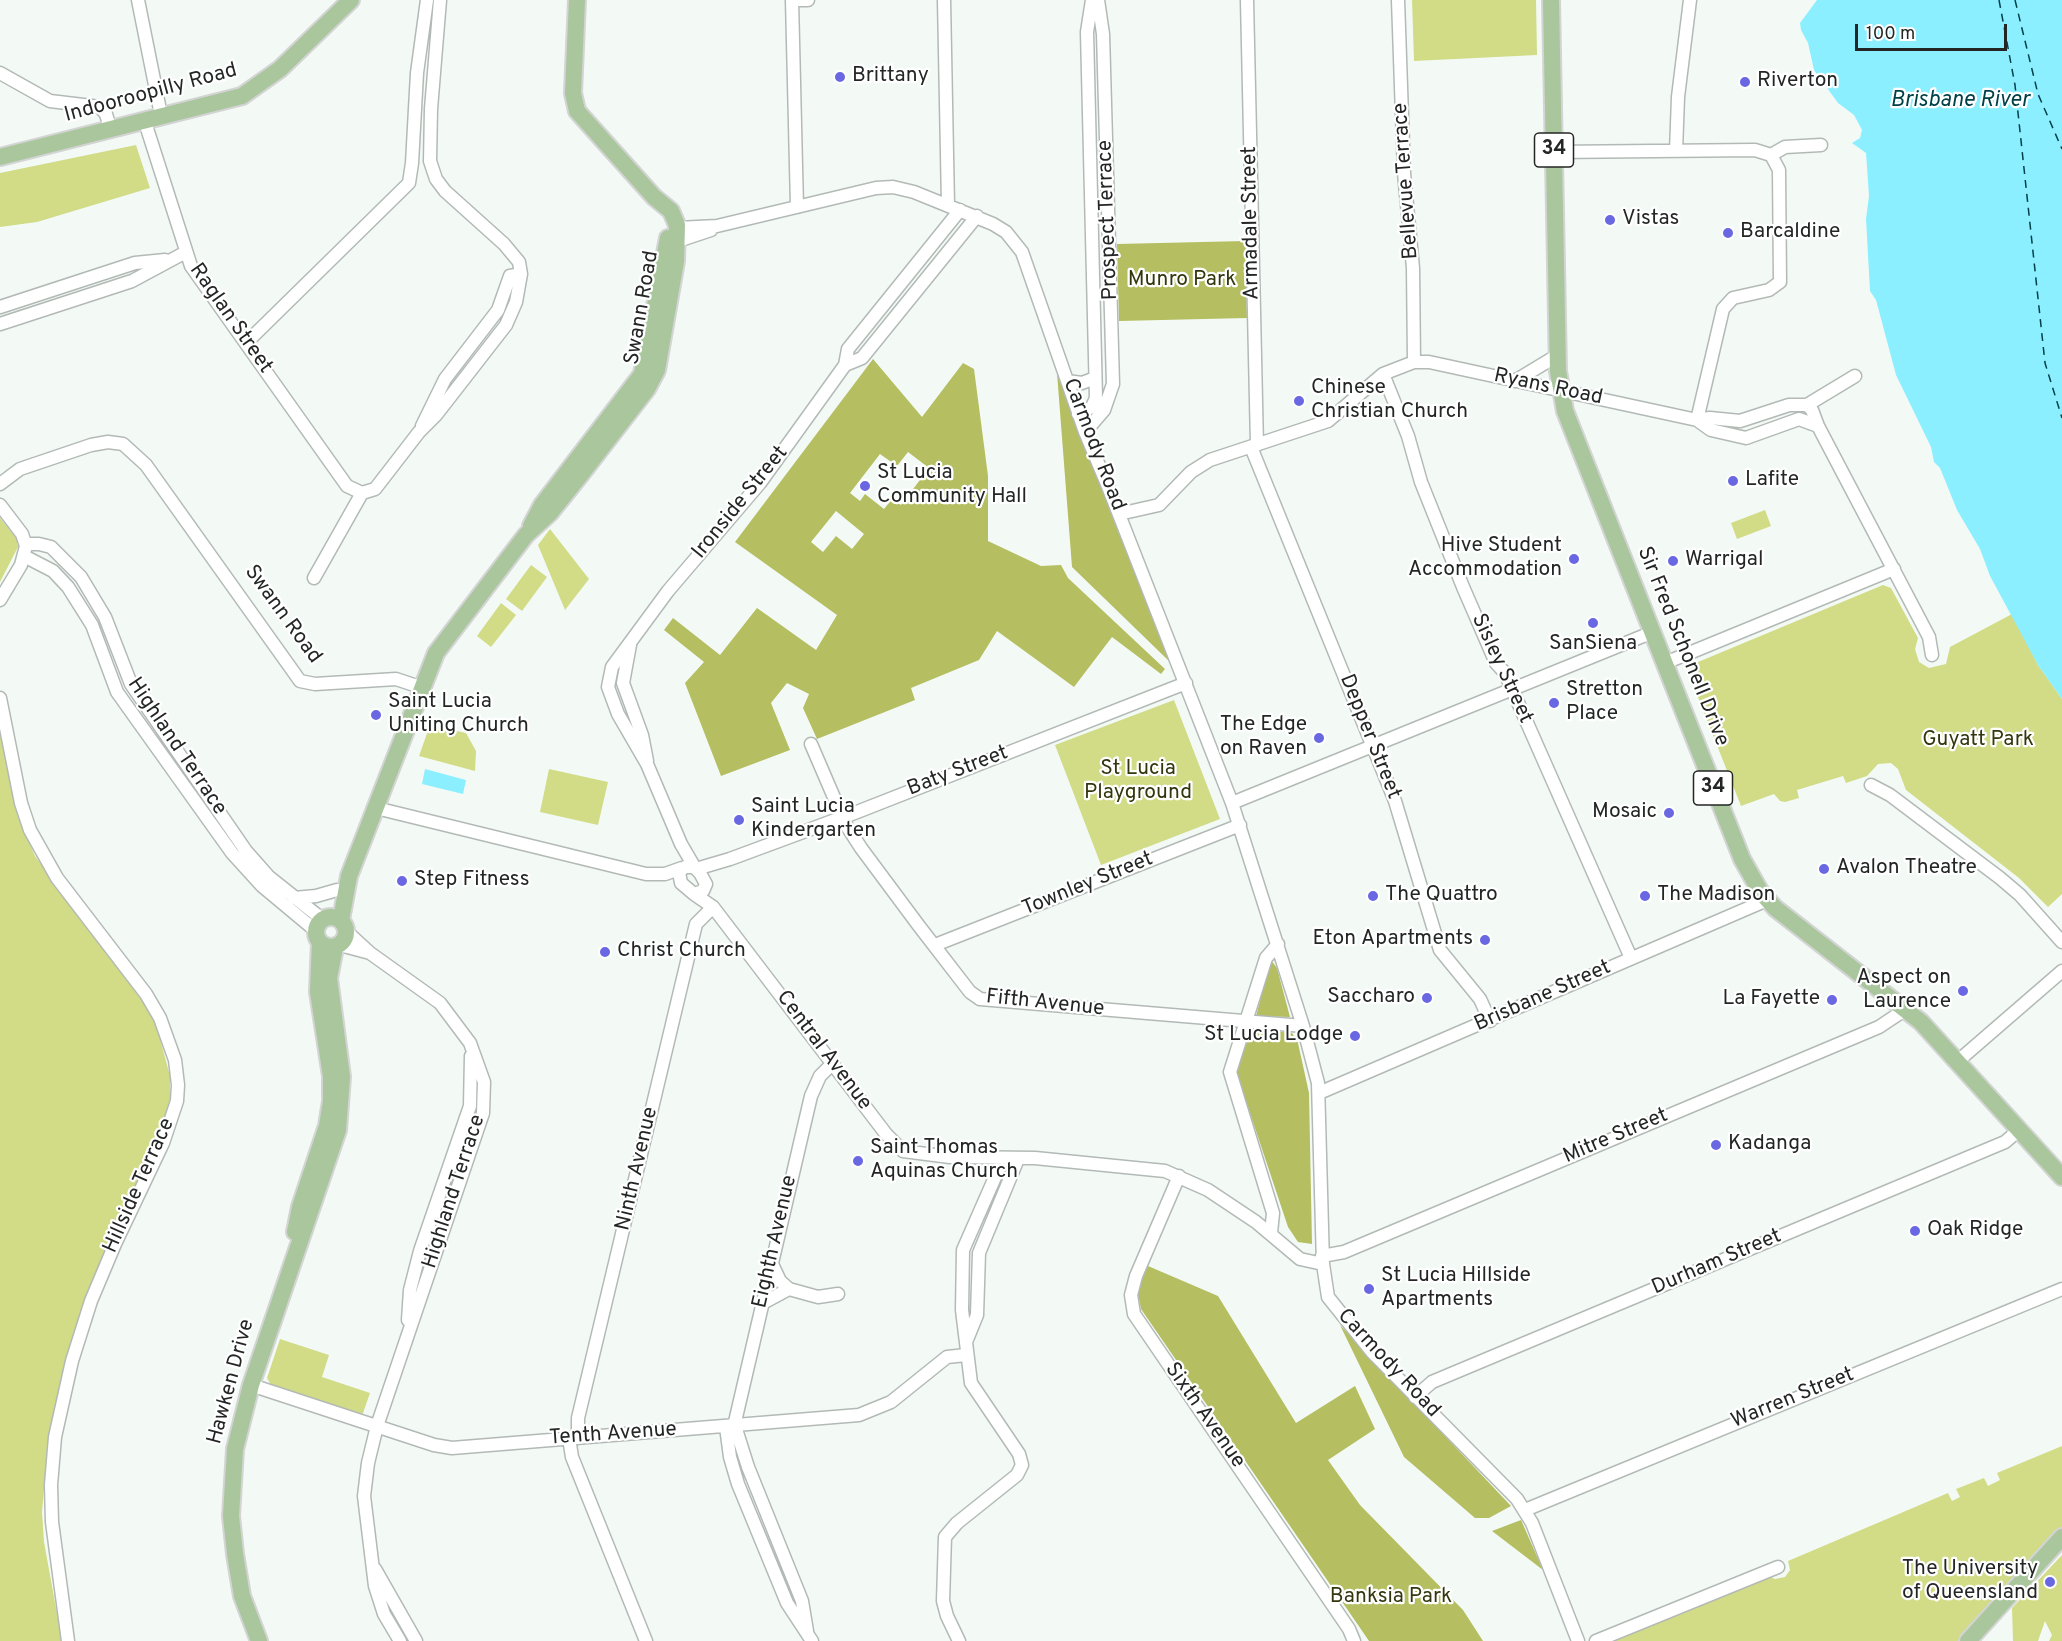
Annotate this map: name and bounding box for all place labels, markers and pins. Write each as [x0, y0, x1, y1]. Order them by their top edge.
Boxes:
place label: Brittany [852, 64, 929, 90]
place label: Riverton [1757, 69, 1838, 95]
marker: Brittany [833, 70, 847, 84]
marker: Riverton [1738, 75, 1752, 89]
place label: Vistas [1622, 207, 1679, 233]
marker: Vistas [1603, 213, 1617, 227]
place label: Barcaldine [1740, 220, 1840, 246]
marker: Barcaldine [1721, 226, 1735, 240]
place label: Chinese Christian Church [1311, 376, 1468, 426]
marker: Chinese Christian Church [1292, 394, 1306, 408]
place label: St Lucia Community Hall [877, 461, 1027, 511]
place label: Lafite [1745, 468, 1799, 494]
marker: Lafite [1726, 474, 1740, 488]
marker: St Lucia Community Hall [858, 479, 872, 493]
place label: Hive Student Accommodation [1408, 534, 1562, 584]
place label: Warrigal [1685, 548, 1763, 574]
marker: Hive Student Accommodation [1567, 552, 1581, 566]
marker: Warrigal [1666, 554, 1680, 568]
marker: SanSiena [1586, 616, 1600, 630]
place label: SanSiena [1549, 632, 1637, 658]
place label: Stretton Place [1566, 678, 1643, 728]
place label: Saint Lucia Uniting Church [388, 690, 529, 740]
marker: Stretton Place [1547, 696, 1561, 710]
marker: Saint Lucia Uniting Church [369, 708, 383, 722]
place label: The Edge on Raven [1220, 713, 1307, 763]
marker: The Edge on Raven [1312, 731, 1326, 745]
place label: Saint Lucia Kindergarten [751, 795, 876, 845]
place label: Mosaic [1592, 800, 1657, 826]
marker: Mosaic [1662, 806, 1676, 820]
marker: Saint Lucia Kindergarten [732, 813, 746, 827]
place label: Avalon Theatre [1836, 856, 1977, 882]
marker: Avalon Theatre [1817, 862, 1831, 876]
place label: Step Fitness [414, 868, 530, 894]
marker: Step Fitness [395, 874, 409, 888]
place label: The Quattro [1385, 883, 1498, 909]
place label: The Madison [1657, 883, 1775, 909]
marker: The Quattro [1366, 889, 1380, 903]
marker: The Madison [1638, 889, 1652, 903]
place label: Eton Apartments [1312, 927, 1473, 953]
marker: Eton Apartments [1478, 933, 1492, 947]
place label: Christ Church [617, 939, 746, 965]
marker: Christ Church [598, 945, 612, 959]
place label: Aspect on Laurence [1857, 966, 1951, 1016]
marker: Aspect on Laurence [1956, 984, 1970, 998]
place label: Saccharo [1327, 985, 1415, 1011]
place label: La Fayette [1722, 987, 1820, 1013]
marker: Saccharo [1420, 991, 1434, 1005]
marker: La Fayette [1825, 993, 1839, 1007]
place label: St Lucia Lodge [1204, 1023, 1343, 1049]
marker: St Lucia Lodge [1348, 1029, 1362, 1043]
place label: Kadanga [1728, 1132, 1811, 1158]
place label: Saint Thomas Aquinas Church [870, 1136, 1018, 1186]
marker: Kadanga [1709, 1138, 1723, 1152]
marker: Saint Thomas Aquinas Church [851, 1154, 865, 1168]
place label: Oak Ridge [1927, 1218, 2023, 1244]
marker: Oak Ridge [1908, 1224, 1922, 1238]
place label: St Lucia Hillside Apartments [1381, 1264, 1531, 1314]
marker: St Lucia Hillside Apartments [1362, 1282, 1376, 1296]
place label: The University of Queensland [1902, 1557, 2038, 1607]
marker: The University of Queensland [2043, 1575, 2057, 1589]

